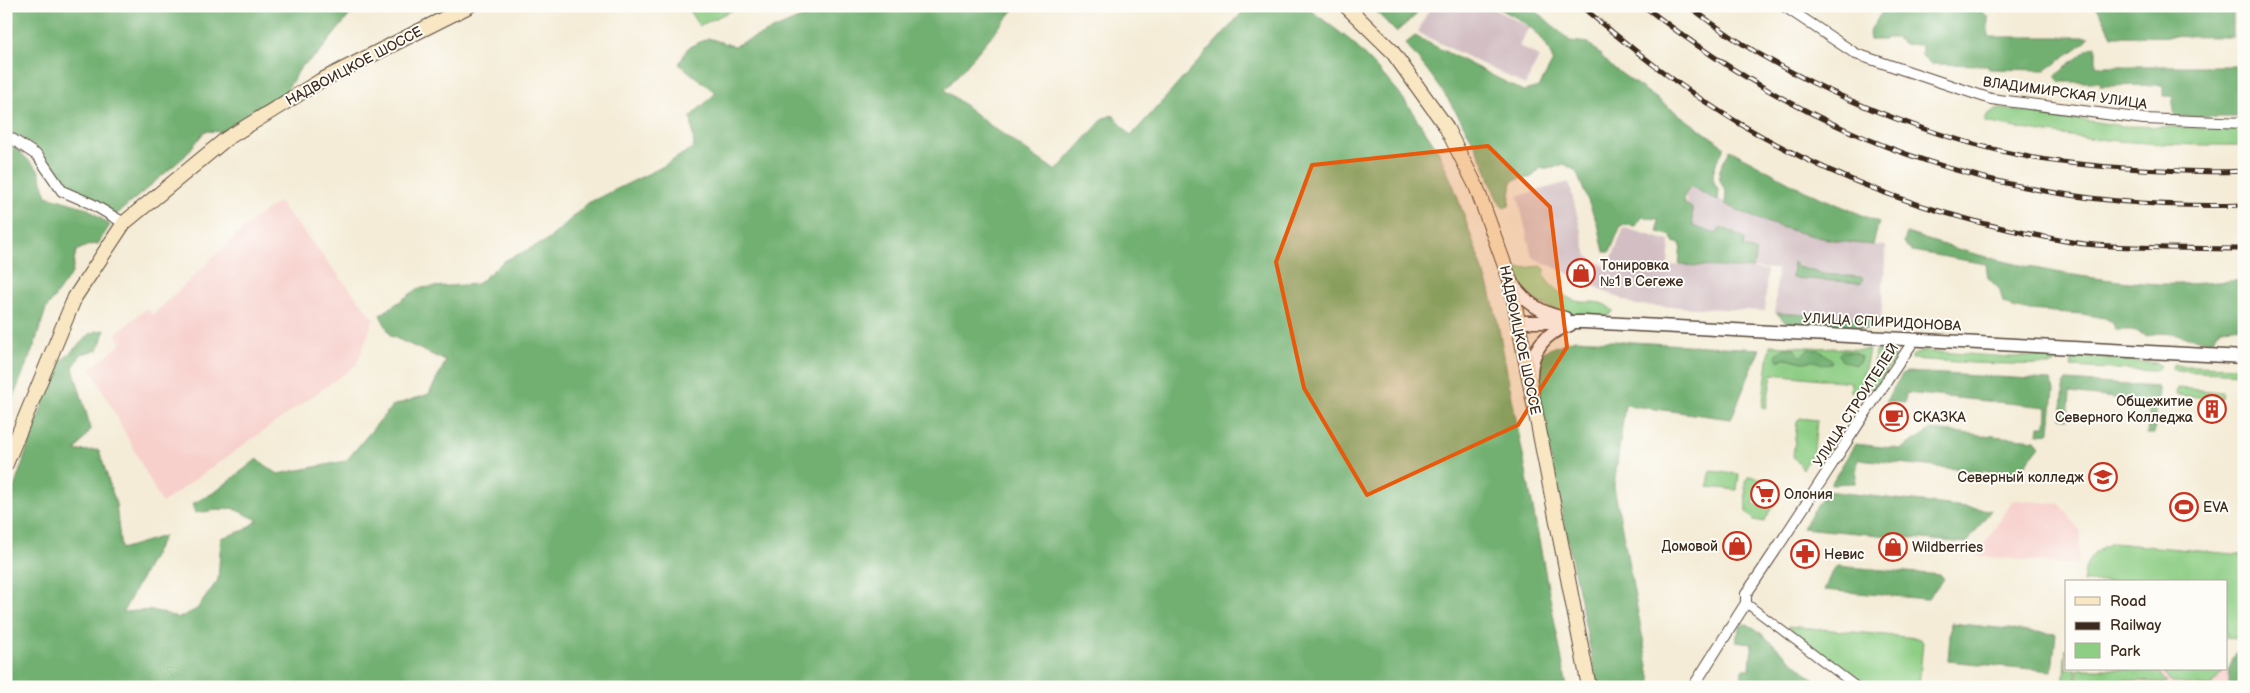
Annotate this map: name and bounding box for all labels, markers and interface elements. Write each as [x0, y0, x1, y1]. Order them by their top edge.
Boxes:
street label: НАДВОИЦКОЕ ШОССЕ [283, 23, 425, 109]
street label: ВЛАДИМИРСКАЯ УЛИЦА [1982, 73, 2149, 113]
place label: Тонировка №1 в Сегеже [1600, 257, 1684, 290]
shop icon: Тонировка №1 в Сегеже [1566, 258, 1596, 288]
street label: НАДВОИЦКОЕ ШОССЕ [1496, 264, 1544, 416]
street label: УЛИЦА СПИРИДОНОВА [1802, 309, 1962, 335]
street label: УЛИЦА СТРОИТЕЛЕЙ [1810, 340, 1902, 470]
place label: Общежитие Северного Колледжа [2055, 393, 2194, 426]
building icon: Общежитие Северного Колледжа [2197, 394, 2227, 424]
cafe icon: СКАЗКА [1879, 402, 1909, 432]
place label: СКАЗКА [1913, 409, 1966, 426]
school or university icon: Северный колледж [2088, 462, 2118, 492]
place label: Северный колледж [1958, 469, 2084, 486]
supermarket icon: Олония [1750, 479, 1780, 509]
place label: Олония [1784, 486, 1833, 503]
sports icon: EVA [2169, 492, 2199, 522]
place label: EVA [2203, 499, 2229, 516]
shop icon: Домовой [1722, 531, 1752, 561]
shop icon: Wildberries [1878, 532, 1908, 562]
place label: Домовой [1662, 538, 1718, 555]
pharmacy icon: Невис [1790, 539, 1820, 569]
place label: Wildberries [1912, 539, 1983, 556]
place label: Невис [1824, 546, 1864, 563]
legend [2065, 580, 2228, 670]
text: Road [2110, 592, 2146, 611]
text: Railway [2110, 616, 2161, 635]
text: Park [2110, 642, 2141, 661]

